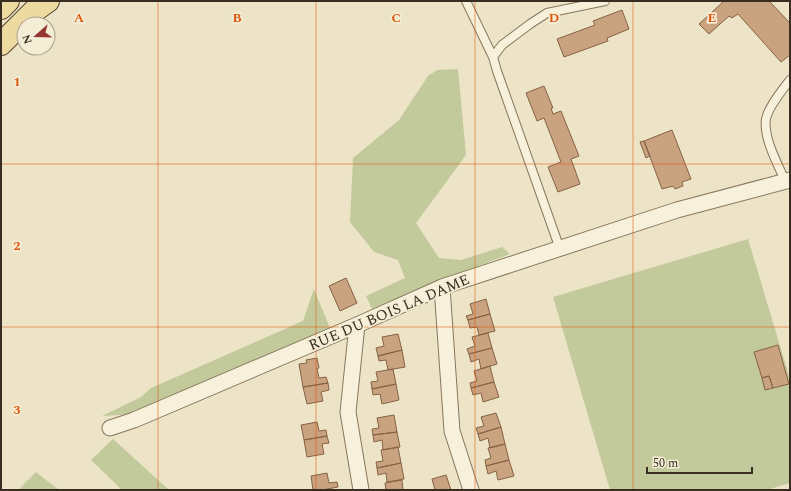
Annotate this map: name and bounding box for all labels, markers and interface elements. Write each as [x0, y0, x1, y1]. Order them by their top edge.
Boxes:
text: A [74, 8, 84, 28]
text: B [232, 8, 242, 28]
text: C [391, 8, 401, 28]
text: D [549, 8, 559, 28]
text: E [708, 8, 717, 28]
north arrow [16, 16, 56, 56]
text: N [18, 32, 37, 46]
text: 1 [13, 72, 21, 92]
text: 2 [13, 236, 21, 256]
street label: RUE DU BOIS LA DAME [305, 268, 473, 357]
text: 3 [13, 400, 21, 420]
scale bar [647, 449, 752, 475]
text: 50 m [653, 454, 678, 473]

